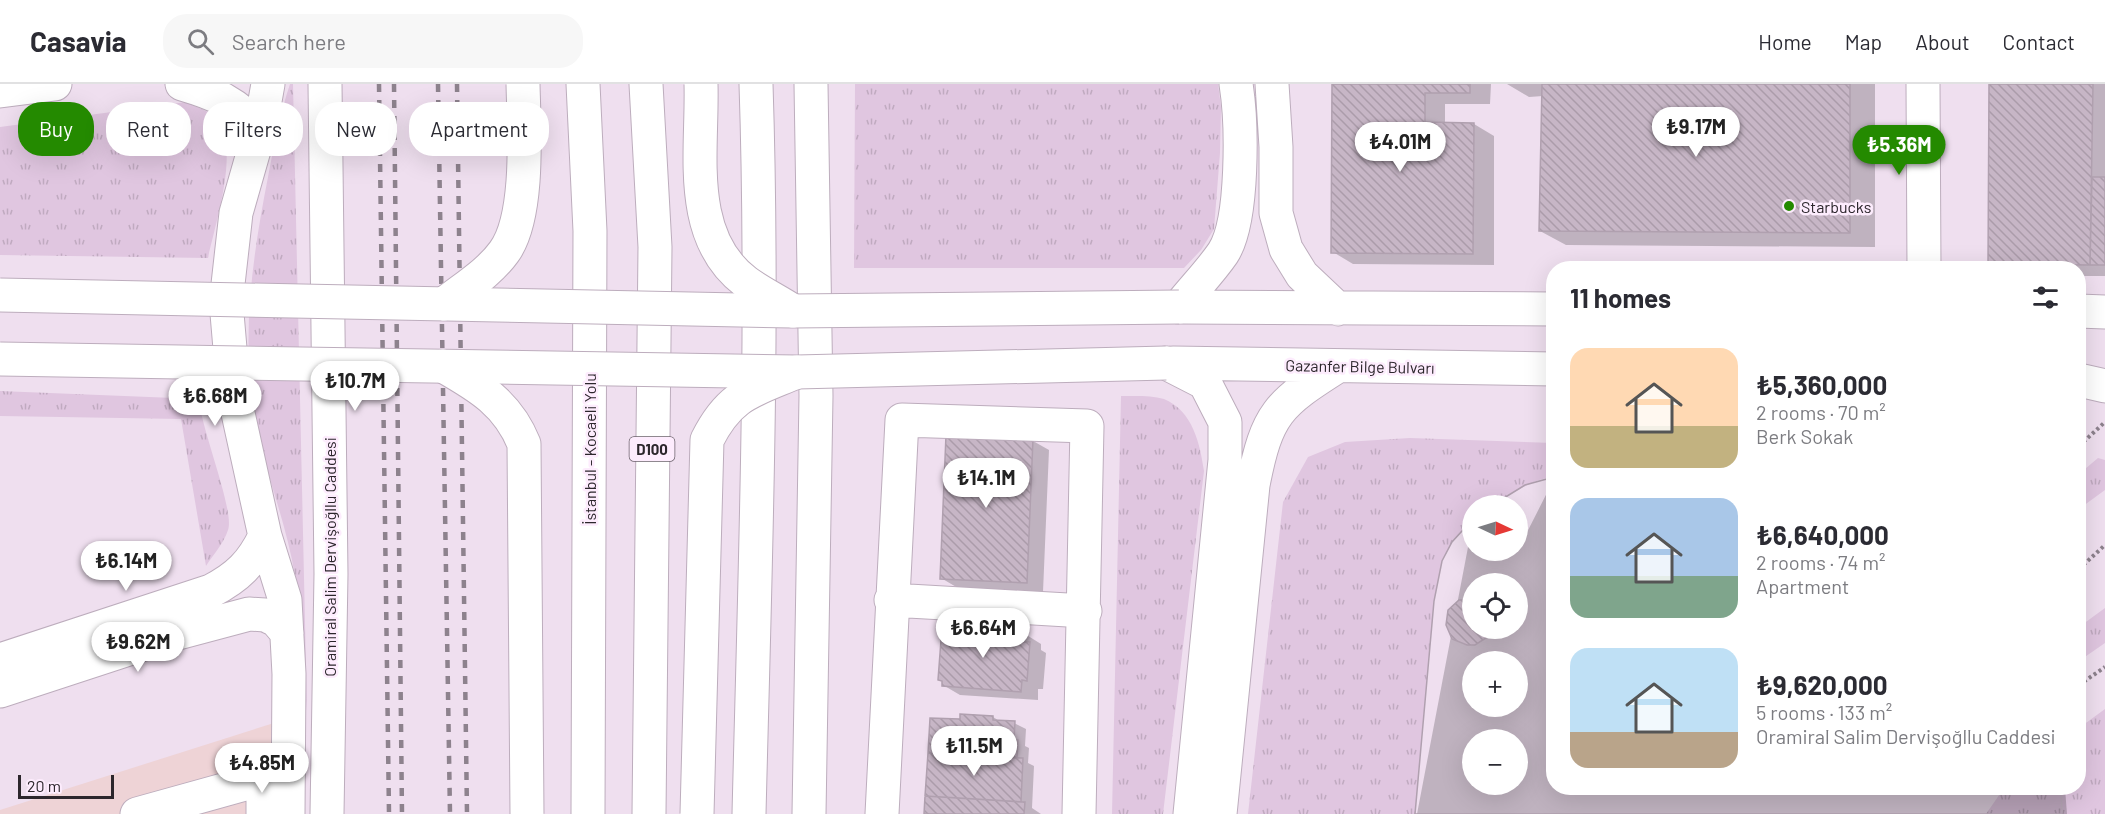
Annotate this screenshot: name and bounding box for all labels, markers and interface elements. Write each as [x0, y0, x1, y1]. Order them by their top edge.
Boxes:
search box [163, 14, 583, 68]
text: Casavia [30, 24, 127, 58]
icon: search [184, 25, 217, 58]
text: Search here [232, 28, 346, 54]
text: Home [1758, 29, 1812, 54]
text: Map [1845, 29, 1882, 54]
text: About [1915, 29, 1970, 54]
text: Contact [2003, 29, 2075, 54]
chip: Buy [18, 102, 94, 156]
chip: Rent [106, 102, 191, 156]
chip: Filters [203, 102, 303, 156]
chip: New [315, 102, 397, 156]
chip: Apartment [409, 102, 549, 156]
pin: ₺9.17M [1647, 107, 1745, 158]
text: ₺9.17M [1666, 114, 1726, 138]
pin: ₺4.01M [1351, 122, 1449, 173]
pin: ₺5.36M [1850, 125, 1948, 176]
text: ₺4.01M [1369, 129, 1431, 153]
text: ₺5.36M [1867, 132, 1931, 156]
place label: Starbucks [1801, 197, 1871, 216]
marker: Starbucks [1782, 199, 1796, 213]
icon: filters [2029, 281, 2062, 314]
text: 11 homes [1570, 282, 1671, 313]
street label: Gazanfer Bilge Bulvarı [1285, 355, 1435, 377]
pin: ₺10.7M [306, 361, 404, 412]
text: ₺10.7M [324, 368, 386, 392]
text: ₺5,360,000 [1756, 369, 1887, 400]
icon: home [1618, 372, 1690, 444]
street label: İstanbul - Kocaeli Yolu [580, 373, 599, 525]
pin: ₺6.68M [166, 376, 264, 427]
text: ₺6.68M [183, 383, 247, 407]
text: 2 rooms · 70 m² [1756, 400, 1886, 424]
text: Berk Sokak [1756, 424, 1853, 448]
street label: Oramiral Salim Dervişoğllu Caddesi [320, 437, 339, 677]
road number: D100 [630, 437, 674, 461]
pin: ₺14.1M [937, 458, 1035, 509]
text: ₺14.1M [957, 465, 1015, 489]
north arrow [1462, 495, 1528, 561]
map controls [1462, 495, 1528, 795]
text: ₺6,640,000 [1756, 519, 1889, 550]
icon: home [1618, 522, 1690, 594]
pin: ₺6.14M [77, 541, 175, 592]
text: ₺6.14M [95, 548, 157, 572]
text: 2 rooms · 74 m² [1756, 550, 1886, 574]
button: locate [1462, 573, 1528, 639]
text: Apartment [1756, 574, 1849, 598]
pin: ₺6.64M [934, 608, 1032, 659]
text: ₺6.64M [950, 615, 1016, 639]
pin: ₺9.62M [89, 622, 187, 673]
text: ₺9.62M [105, 629, 171, 653]
button: + [1462, 651, 1528, 717]
text: ₺9,620,000 [1756, 669, 1888, 700]
icon: home [1618, 672, 1690, 744]
text: 5 rooms · 133 m² [1756, 700, 1892, 724]
text: Oramiral Salim Dervişoğllu Caddesi [1756, 724, 2056, 748]
pin: ₺11.5M [925, 726, 1023, 777]
button: − [1462, 729, 1528, 795]
text: ₺11.5M [945, 733, 1003, 757]
pin: ₺4.85M [213, 743, 311, 794]
text: ₺4.85M [229, 750, 295, 774]
scale bar [18, 772, 114, 800]
text: 20 m [27, 776, 61, 795]

